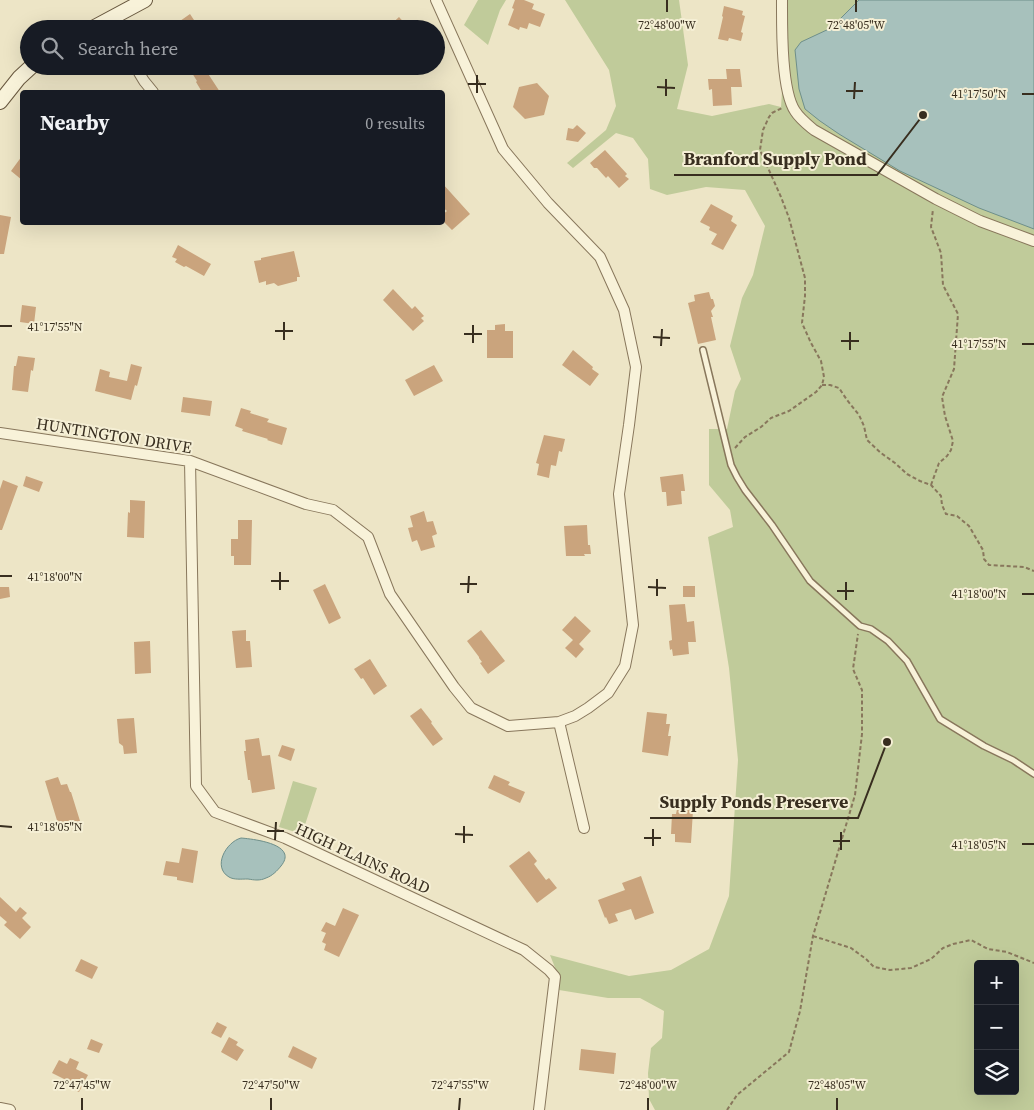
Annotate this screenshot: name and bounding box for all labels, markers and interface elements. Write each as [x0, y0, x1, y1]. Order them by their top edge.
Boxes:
text: 72°48'00"W [638, 17, 696, 33]
text: 72°48'05"W [827, 17, 885, 33]
search box [20, 20, 445, 75]
icon: search [38, 34, 66, 62]
text: Search here [78, 35, 178, 61]
text: 41°17'50"N [951, 86, 1007, 102]
text: Nearby [40, 108, 110, 137]
text: 0 results [365, 112, 425, 134]
callout: Branford Supply Pond [674, 142, 877, 175]
text: Branford Supply Pond [683, 146, 867, 171]
text: 41°17'55"N [27, 319, 83, 335]
text: 41°17'55"N [951, 336, 1007, 352]
street label: HUNTINGTON DRIVE [35, 412, 194, 458]
text: 41°18'00"N [27, 569, 83, 585]
text: 41°18'00"N [951, 586, 1007, 602]
callout: Supply Ponds Preserve [650, 785, 858, 818]
text: Supply Ponds Preserve [660, 789, 848, 814]
street label: HIGH PLAINS ROAD [292, 817, 434, 899]
text: 41°18'05"N [27, 819, 83, 835]
text: 41°18'05"N [951, 837, 1007, 853]
map controls [974, 960, 1019, 1095]
button: + [974, 960, 1019, 1005]
button: − [974, 1005, 1019, 1050]
button: layers [974, 1050, 1019, 1095]
text: 72°47'45"W [53, 1077, 111, 1093]
text: 72°47'50"W [242, 1077, 300, 1093]
text: 72°47'55"W [431, 1077, 489, 1093]
text: 72°48'00"W [619, 1077, 677, 1093]
text: 72°48'05"W [808, 1077, 866, 1093]

